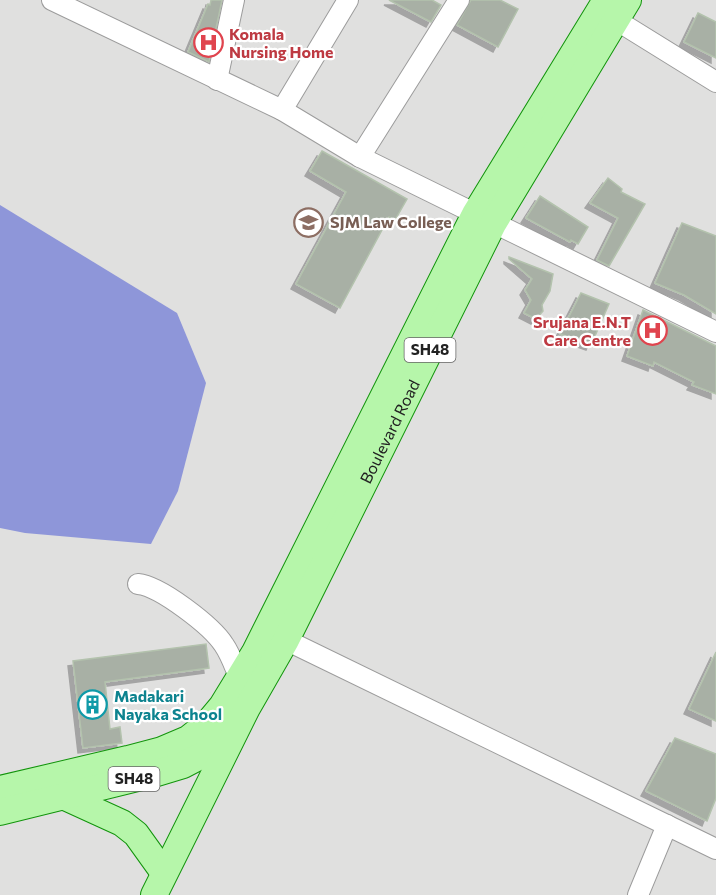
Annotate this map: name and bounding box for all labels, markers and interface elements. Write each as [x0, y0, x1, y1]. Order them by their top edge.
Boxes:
place label: Komala Nursing Home [229, 24, 333, 61]
hospital icon: Komala Nursing Home [192, 27, 224, 59]
school or university icon: SJM Law College [293, 206, 325, 238]
place label: SJM Law College [330, 212, 452, 231]
place label: Srujana E.N.T Care Centre [533, 312, 631, 349]
hospital icon: Srujana E.N.T Care Centre [636, 315, 668, 347]
road number: SH48 [404, 338, 456, 362]
street label: Boulevard Road [355, 376, 423, 486]
place label: Madakari Nayaka School [114, 686, 222, 723]
building icon: Madakari Nayaka School [77, 689, 109, 721]
road number: SH48 [108, 767, 160, 791]

